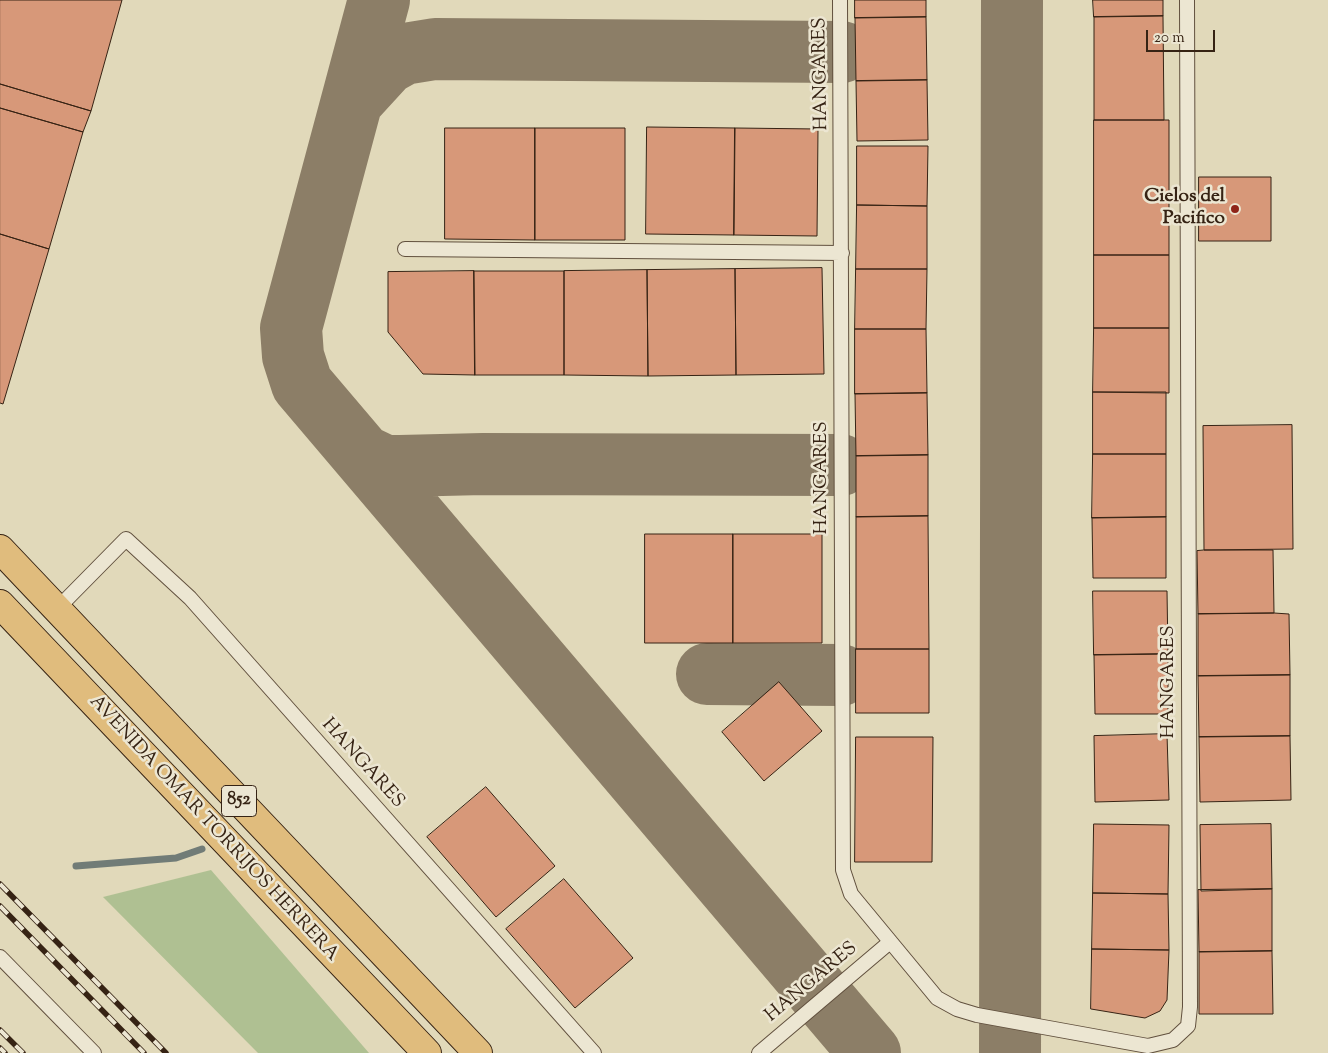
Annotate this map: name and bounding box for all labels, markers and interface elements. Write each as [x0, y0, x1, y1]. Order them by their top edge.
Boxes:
street label: HANGARES [810, 17, 834, 131]
scale bar [1148, 20, 1217, 52]
text: 20 m [1154, 28, 1185, 49]
place label: Cielos del Pacifico [1144, 187, 1225, 231]
marker: Cielos del Pacifico [1229, 203, 1241, 215]
street label: HANGARES [812, 421, 834, 535]
street label: HANGARES [1159, 625, 1181, 739]
street label: AVENIDA OMAR TORRIJOS HERRERA [83, 691, 343, 967]
street label: HANGARES [316, 714, 408, 814]
road number: 852 [222, 786, 256, 816]
street label: HANGARES [761, 938, 863, 1028]

